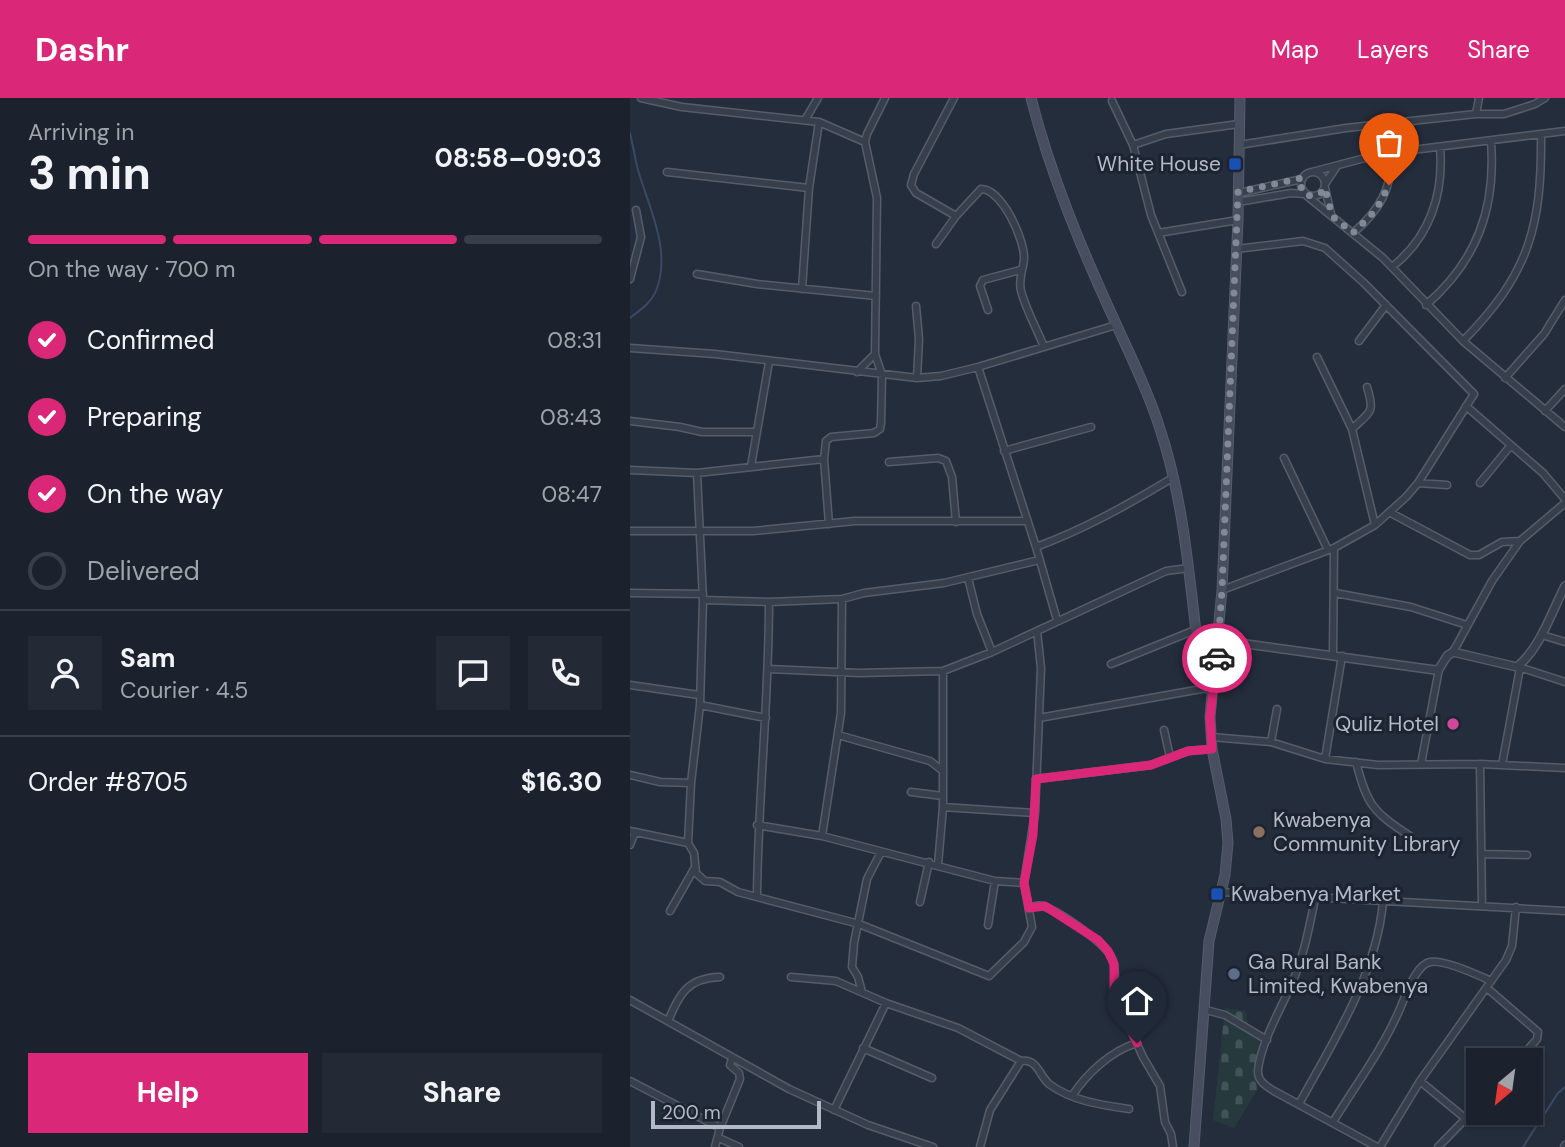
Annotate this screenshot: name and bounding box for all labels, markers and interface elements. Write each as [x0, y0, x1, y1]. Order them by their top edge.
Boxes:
text: Dashr [35, 28, 129, 71]
text: Map [1271, 34, 1319, 65]
text: Layers [1357, 34, 1429, 65]
text: Share [1467, 34, 1530, 65]
pin [1359, 113, 1419, 185]
text: Arriving in [28, 117, 134, 147]
icon: bag [1370, 124, 1408, 162]
text: 08:58–09:03 [435, 141, 602, 175]
text: 3 min [28, 143, 151, 203]
place label: White House [1097, 150, 1221, 178]
marker: White House [1227, 156, 1243, 172]
text: On the way · 700 m [28, 254, 235, 284]
icon: check [28, 321, 66, 359]
text: Confirmed [87, 323, 214, 357]
text: 08:31 [547, 325, 602, 355]
icon: check [28, 398, 66, 436]
text: Preparing [87, 400, 202, 434]
text: 08:43 [540, 402, 602, 432]
icon: check [28, 475, 66, 513]
text: On the way [87, 477, 223, 511]
text: 08:47 [541, 479, 602, 509]
text: Delivered [87, 554, 200, 588]
courier [1182, 623, 1252, 693]
button: person [28, 636, 102, 710]
button: chat [436, 636, 510, 710]
button: phone [528, 636, 602, 710]
icon: car [1198, 639, 1236, 677]
text: Sam [120, 641, 175, 675]
text: Courier · 4.5 [120, 675, 248, 705]
place label: Quliz Hotel [1335, 710, 1439, 738]
marker: Quliz Hotel [1445, 716, 1461, 732]
text: Order #8705 [28, 765, 188, 799]
text: $16.30 [521, 765, 602, 799]
place label: Kwabenya Community Library [1273, 806, 1461, 858]
marker: Kwabenya Community Library [1251, 824, 1267, 840]
place label: Kwabenya Market [1231, 880, 1401, 908]
marker: Kwabenya Market [1209, 886, 1225, 902]
place label: Ga Rural Bank Limited, Kwabenya [1248, 948, 1428, 1000]
marker: Ga Rural Bank Limited, Kwabenya [1226, 966, 1242, 982]
pin [1107, 971, 1167, 1043]
icon: home [1118, 982, 1156, 1020]
north arrow [1466, 1048, 1544, 1125]
map controls [1466, 1048, 1543, 1125]
button: Help [28, 1053, 308, 1133]
button: Share [322, 1053, 602, 1133]
scale bar [651, 1098, 821, 1130]
text: 200 m [662, 1100, 721, 1125]

